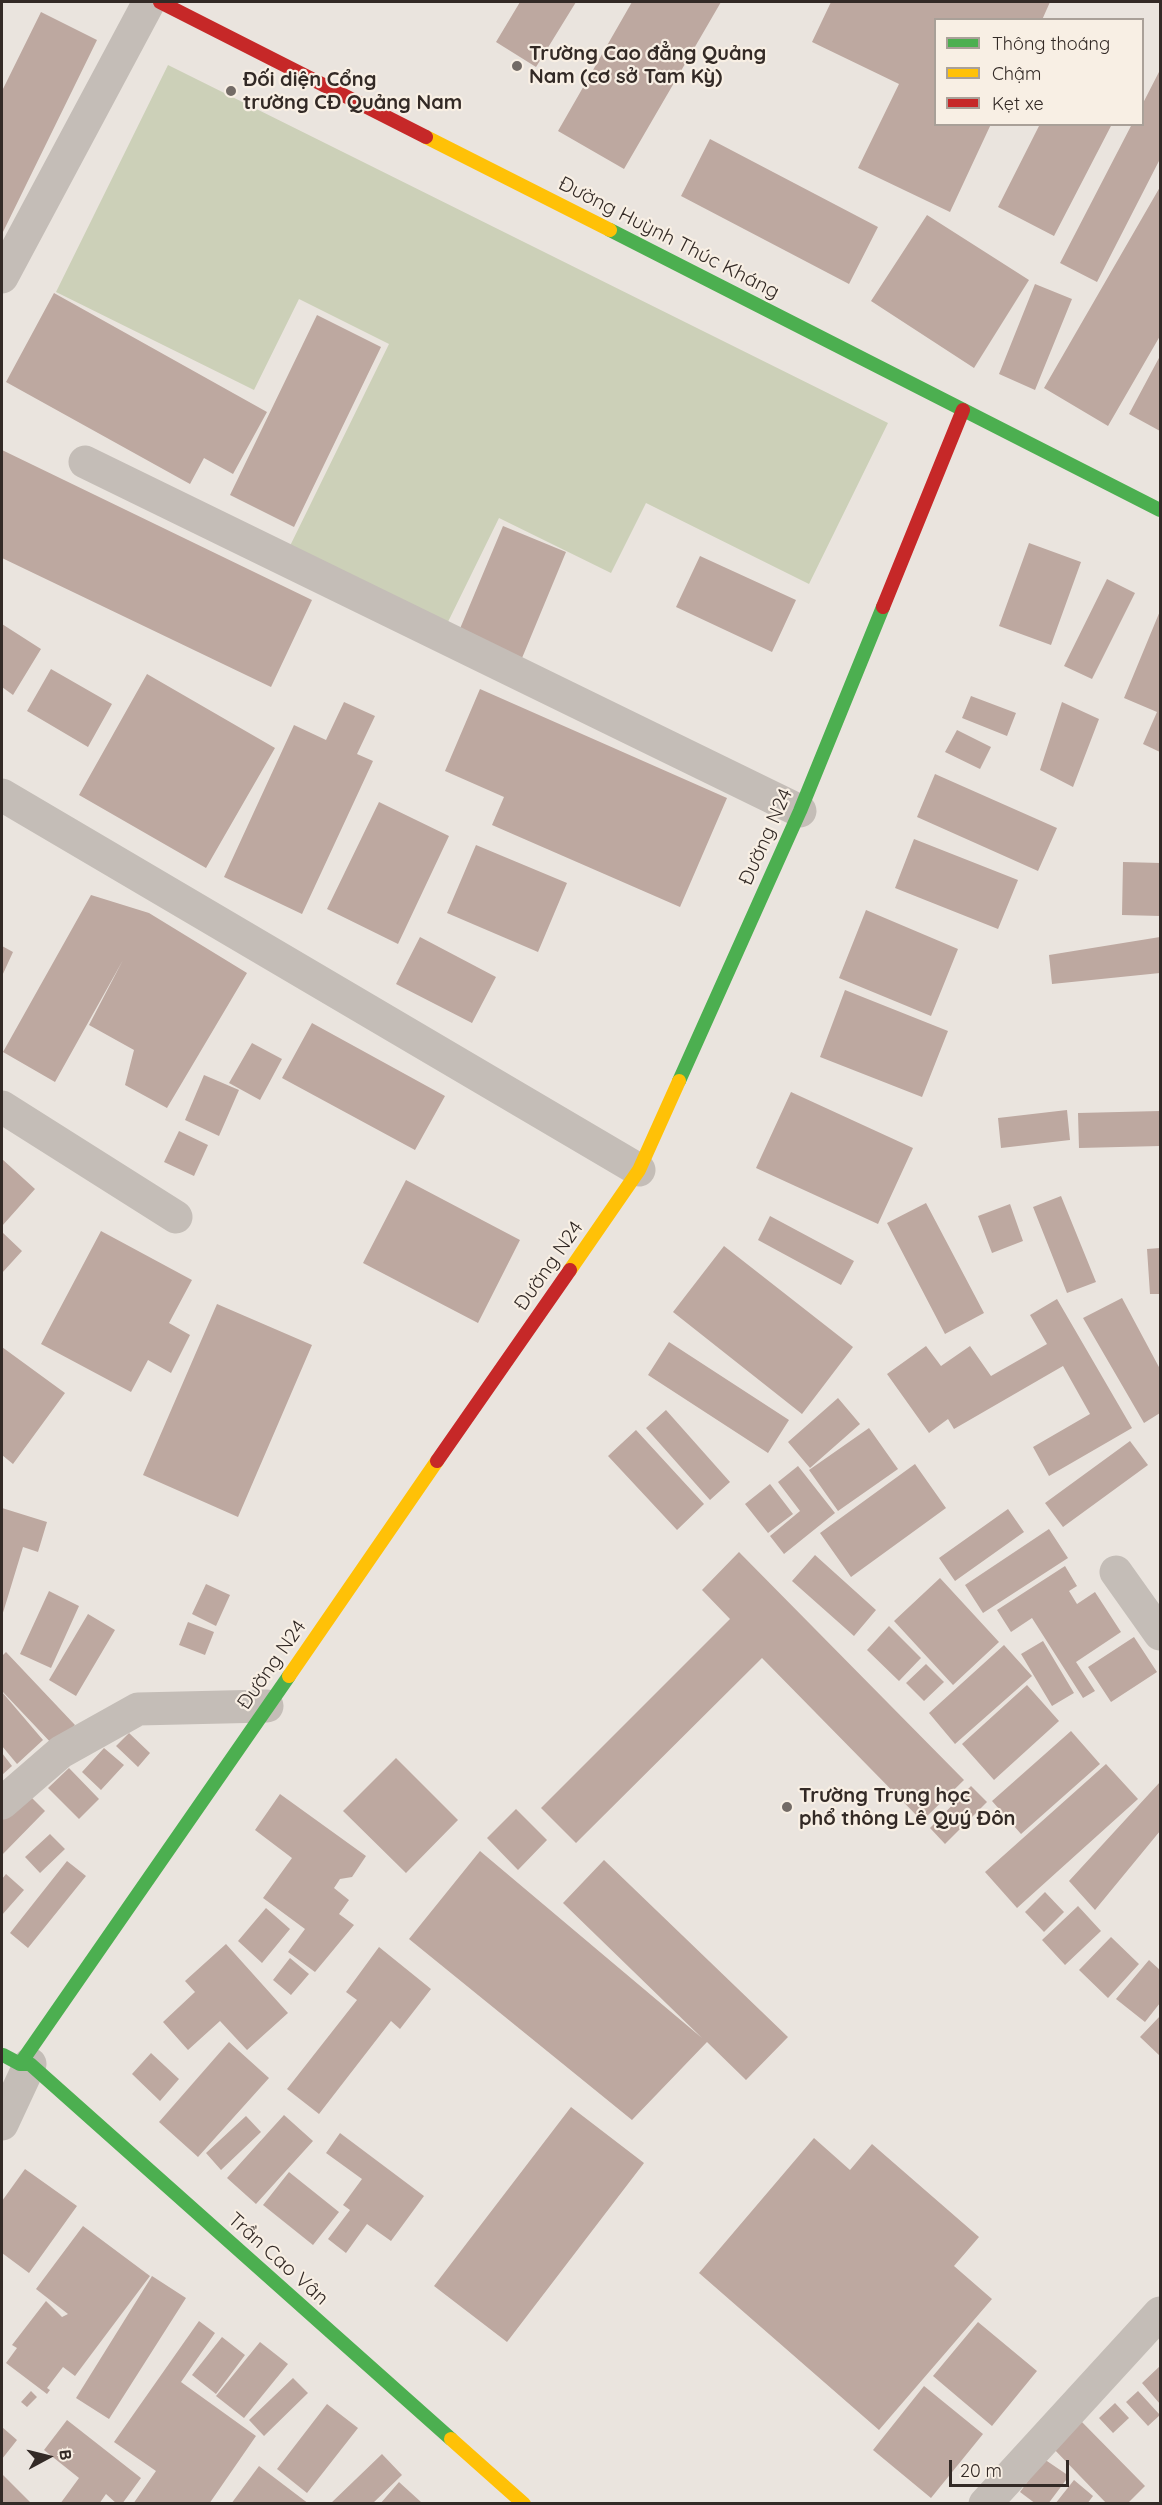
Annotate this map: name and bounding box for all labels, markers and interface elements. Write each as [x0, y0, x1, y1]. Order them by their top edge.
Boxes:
legend [934, 18, 1144, 126]
text: Thông thoáng [992, 32, 1110, 55]
place label: Trường Cao đẳng Quảng Nam (cơ sở Tam Kỳ) [529, 42, 766, 89]
marker: Trường Cao đẳng Quảng Nam (cơ sở Tam Kỳ) [510, 59, 524, 73]
text: Chậm [992, 62, 1041, 85]
place label: Đối diện Cổng trường CĐ Quảng Nam [243, 68, 462, 115]
marker: Đối diện Cổng trường CĐ Quảng Nam [224, 84, 238, 98]
text: Kẹt xe [992, 92, 1044, 115]
street label: Đường Huỳnh Thúc Kháng [555, 172, 783, 304]
street label: Đường N24 [734, 785, 798, 889]
street label: Đường N24 [510, 1217, 588, 1315]
street label: Đường N24 [233, 1616, 311, 1714]
place label: Trường Trung học phổ thông Lê Quý Đôn [799, 1784, 1016, 1831]
marker: Trường Trung học phổ thông Lê Quý Đôn [780, 1800, 794, 1814]
street label: Trần Cao Vân [223, 2208, 333, 2310]
north arrow [18, 2427, 78, 2487]
text: B [55, 2448, 76, 2461]
scale bar [952, 2448, 1072, 2486]
text: 20 m [960, 2459, 1002, 2482]

